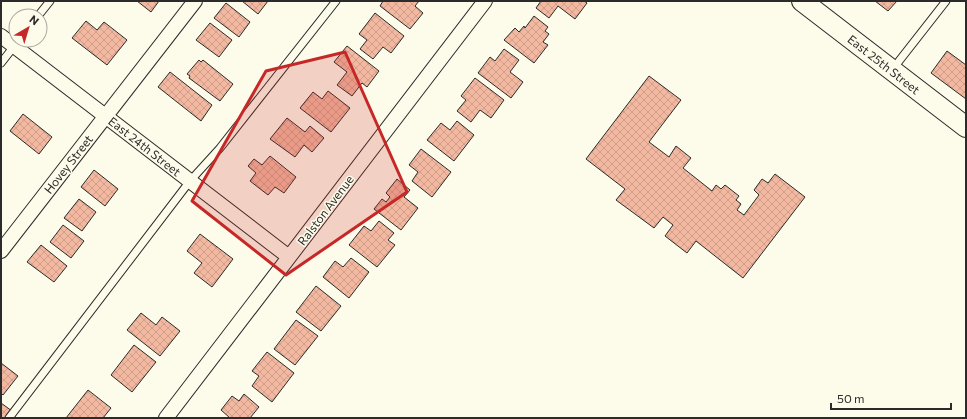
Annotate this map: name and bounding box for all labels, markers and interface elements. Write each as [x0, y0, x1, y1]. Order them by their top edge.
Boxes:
north arrow [8, 8, 48, 48]
text: N [27, 12, 42, 27]
street label: East 25th Street [845, 32, 923, 97]
street label: East 24th Street [106, 113, 184, 179]
street label: Hovey Street [41, 132, 95, 196]
street label: Ralston Avenue [294, 172, 356, 248]
scale bar [831, 385, 951, 411]
text: 50 m [837, 391, 865, 405]

